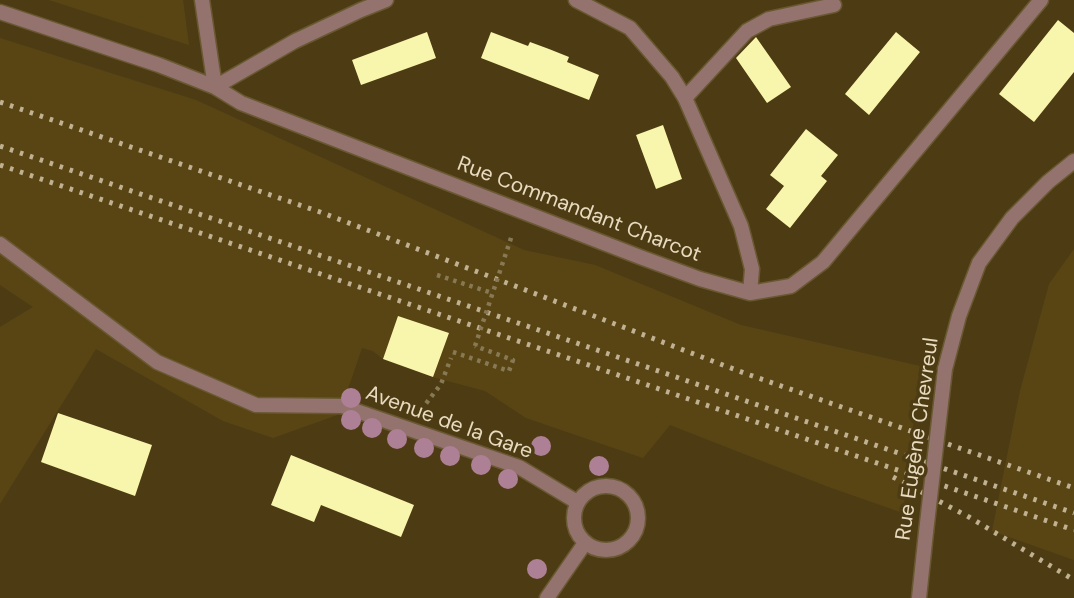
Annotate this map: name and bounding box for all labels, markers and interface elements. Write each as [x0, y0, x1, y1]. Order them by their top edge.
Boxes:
street label: Rue Commandant Charcot [454, 152, 704, 268]
street label: Rue Eugène Chevreul [891, 336, 945, 542]
street label: Avenue de la Gare [362, 381, 536, 465]

